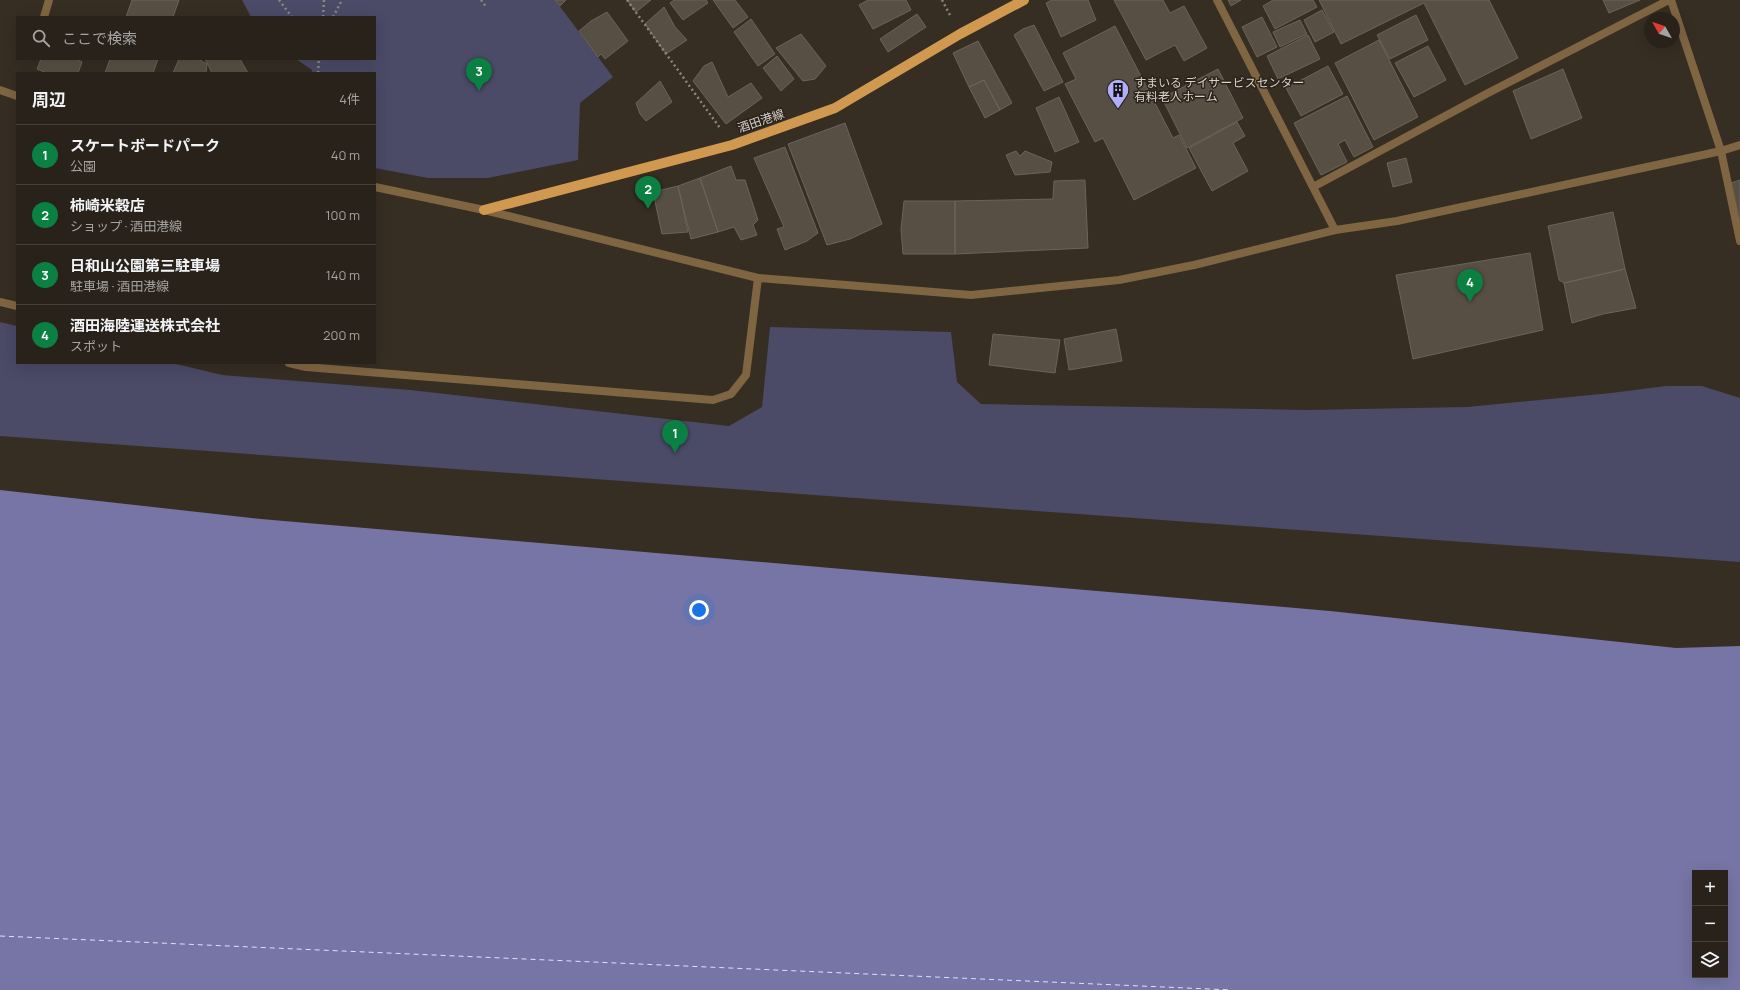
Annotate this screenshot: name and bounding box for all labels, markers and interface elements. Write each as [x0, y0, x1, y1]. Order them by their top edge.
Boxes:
north arrow [1644, 12, 1680, 48]
search box [16, 16, 376, 60]
icon: search [30, 27, 52, 49]
text: ここで検索 [62, 28, 137, 49]
pin: 3 [466, 58, 492, 91]
place label: すまいる デイサービスセンター 有料老人ホーム [1134, 74, 1304, 105]
building icon: すまいる デイサービスセンター 有料老人ホーム [1105, 77, 1131, 110]
text: 周辺 [32, 88, 66, 111]
text: 4件 [339, 90, 360, 108]
street label: 酒田港線 [735, 105, 786, 136]
text: スケートボードパーク [70, 135, 220, 156]
text: 1 [42, 146, 48, 164]
text: 40 m [331, 146, 360, 164]
text: 公園 [70, 157, 96, 175]
pin: 2 [635, 176, 661, 209]
text: 柿崎米穀店 [70, 195, 145, 216]
text: 2 [41, 206, 49, 224]
text: 100 m [325, 206, 360, 224]
text: ショップ · 酒田港線 [70, 217, 182, 235]
text: 日和山公園第三駐車場 [70, 255, 220, 276]
text: 3 [41, 266, 49, 284]
text: 140 m [326, 266, 360, 284]
pin: 4 [1457, 269, 1483, 302]
text: 駐車場 · 酒田港線 [70, 277, 169, 295]
text: 酒田海陸運送株式会社 [70, 315, 220, 336]
text: 4 [41, 326, 49, 344]
text: 200 m [323, 326, 360, 344]
text: スポット [70, 337, 122, 355]
pin: 1 [662, 420, 688, 453]
your location [689, 600, 709, 620]
map controls [1692, 870, 1728, 978]
button: + [1692, 870, 1728, 906]
button: − [1692, 906, 1728, 942]
button: layers [1692, 942, 1728, 978]

